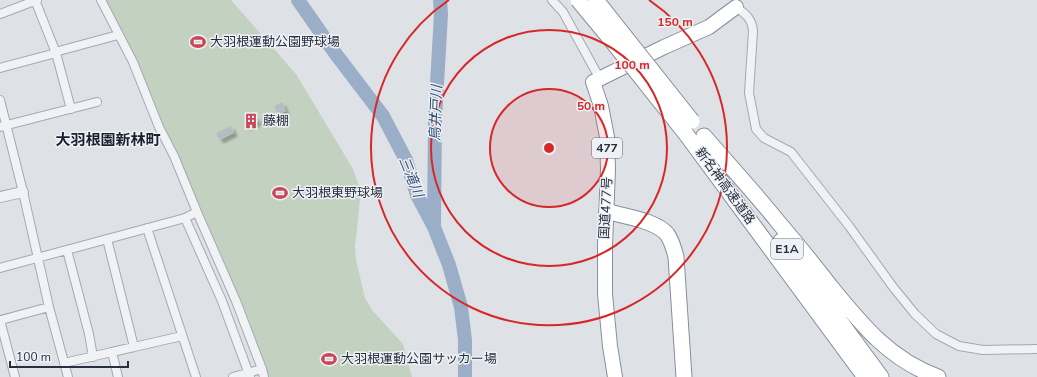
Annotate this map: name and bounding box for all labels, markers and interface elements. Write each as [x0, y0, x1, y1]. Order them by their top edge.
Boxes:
text: 150 m [657, 14, 693, 30]
sports icon: 大羽根運動公園野球場 [189, 33, 207, 51]
place label: 大羽根運動公園野球場 [210, 33, 340, 51]
text: 100 m [614, 57, 650, 73]
water label: 鳥井戸川 [426, 83, 447, 141]
text: 50 m [577, 98, 605, 114]
building icon: 藤棚 [242, 112, 260, 130]
place label: 藤棚 [263, 112, 289, 130]
district label: 大羽根園新林町 [55, 130, 161, 150]
road number: 477 [592, 138, 622, 158]
centre of rings [542, 141, 556, 155]
street label: 新名神高速道路 [691, 144, 759, 228]
water label: 三滝川 [394, 154, 428, 202]
street label: 国道477号 [595, 176, 617, 240]
sports icon: 大羽根東野球場 [271, 184, 289, 202]
place label: 大羽根東野球場 [292, 184, 383, 202]
road number: E1A [771, 239, 803, 259]
scale bar [10, 343, 128, 369]
text: 100 m [16, 349, 51, 365]
sports icon: 大羽根運動公園サッカー場 [320, 350, 338, 368]
place label: 大羽根運動公園サッカー場 [341, 350, 497, 368]

